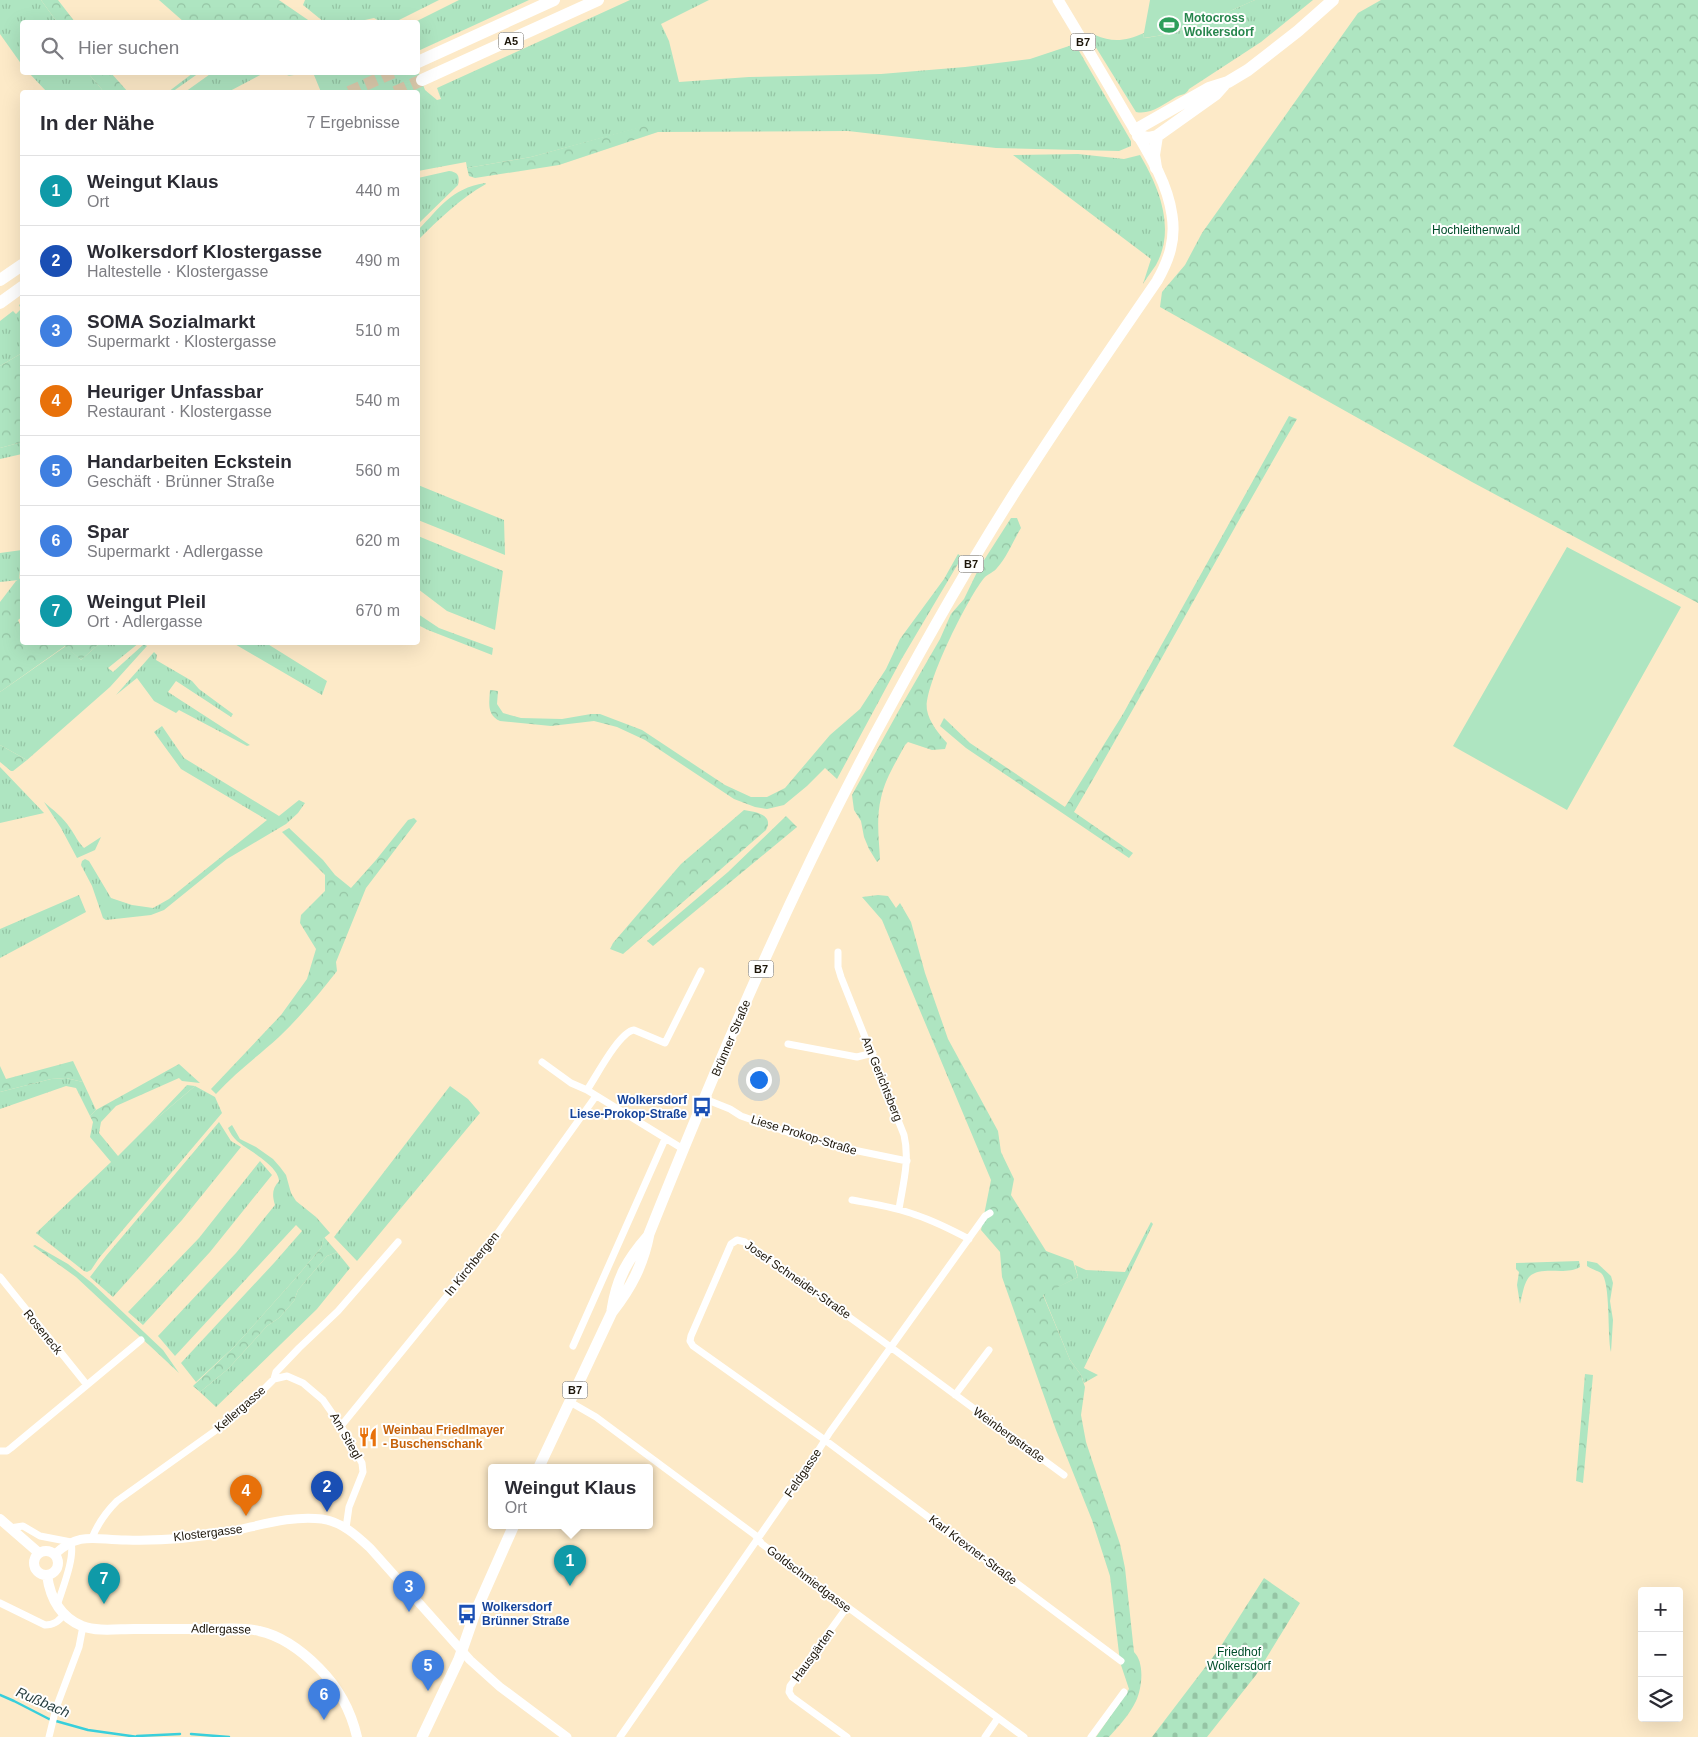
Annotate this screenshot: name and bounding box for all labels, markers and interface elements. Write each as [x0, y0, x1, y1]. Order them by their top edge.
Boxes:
place label: Motocross Wolkersdorf [1184, 11, 1255, 39]
sports icon: Motocross Wolkersdorf [1158, 14, 1180, 36]
search box [20, 20, 420, 75]
road number: A5 [498, 32, 524, 49]
icon: search [38, 34, 66, 62]
road number: B7 [1070, 34, 1096, 51]
text: Hier suchen [78, 37, 179, 58]
text: In der Nähe [40, 111, 154, 134]
text: 7 Ergebnisse [307, 114, 400, 131]
text: Weingut Klaus [87, 171, 219, 192]
text: 1 [52, 182, 60, 199]
text: 440 m [356, 182, 400, 199]
text: Ort [87, 193, 109, 210]
park label: Hochleithenwald [1432, 223, 1520, 237]
text: Wolkersdorf Klostergasse [87, 241, 322, 262]
text: 2 [52, 252, 60, 269]
text: 490 m [356, 252, 400, 269]
text: Haltestelle · Klostergasse [87, 263, 268, 280]
text: SOMA Sozialmarkt [87, 311, 255, 332]
text: 3 [52, 322, 60, 339]
text: 510 m [356, 322, 400, 339]
text: Supermarkt · Klostergasse [87, 333, 276, 350]
text: Heuriger Unfassbar [87, 381, 263, 402]
text: 4 [52, 392, 60, 409]
text: 540 m [356, 392, 400, 409]
text: Restaurant · Klostergasse [87, 403, 272, 420]
text: Handarbeiten Eckstein [87, 451, 292, 472]
text: 5 [52, 462, 60, 479]
text: 560 m [356, 462, 400, 479]
text: Geschäft · Brünner Straße [87, 473, 275, 490]
text: Spar [87, 521, 129, 542]
text: 6 [52, 532, 60, 549]
text: 620 m [356, 532, 400, 549]
text: Supermarkt · Adlergasse [87, 543, 263, 560]
road number: B7 [958, 556, 984, 572]
text: Weingut Pleil [87, 591, 206, 612]
text: 7 [52, 602, 60, 619]
text: 670 m [356, 602, 400, 619]
text: Ort · Adlergasse [87, 613, 203, 630]
road number: B7 [748, 961, 774, 978]
street label: Brünner Straße [709, 997, 754, 1078]
street label: Am Gerichtsberg [859, 1035, 905, 1123]
your location [746, 1067, 772, 1093]
place label: Wolkersdorf Liese-Prokop-Straße [570, 1093, 688, 1121]
bus stop icon: Wolkersdorf Liese-Prokop-Straße [691, 1096, 713, 1118]
street label: Liese Prokop-Straße [749, 1112, 859, 1158]
street label: In Kirchbergen [442, 1229, 502, 1299]
street label: Josef Schneider-Straße [742, 1238, 854, 1322]
street label: Roseneck [21, 1307, 66, 1358]
road number: B7 [562, 1382, 588, 1398]
street label: Kellergasse [212, 1383, 268, 1435]
street label: Weinbergstraße [970, 1404, 1048, 1466]
street label: Am Stiegl [327, 1410, 365, 1462]
place label: Weinbau Friedlmayer - Buschenschank [383, 1423, 504, 1451]
restaurant icon: Weinbau Friedlmayer - Buschenschank [357, 1426, 379, 1448]
street label: Feldgasse [782, 1446, 824, 1500]
popup [488, 1464, 653, 1529]
pin: 2 [311, 1471, 343, 1512]
pin: 4 [230, 1475, 262, 1516]
text: Weingut Klaus [505, 1477, 636, 1498]
text: Ort [505, 1499, 527, 1516]
street label: Karl Krexner-Straße [926, 1512, 1020, 1588]
street label: Klostergasse [173, 1522, 244, 1544]
street label: Goldschmiedgasse [764, 1543, 854, 1615]
pin: 1 [554, 1545, 586, 1586]
pin: 7 [88, 1563, 120, 1604]
pin: 3 [393, 1571, 425, 1612]
map controls [1638, 1587, 1683, 1722]
button: + [1638, 1587, 1683, 1632]
place label: Wolkersdorf Brünner Straße [482, 1600, 570, 1628]
bus stop icon: Wolkersdorf Brünner Straße [456, 1603, 478, 1625]
street label: Adlergasse [191, 1621, 251, 1637]
street label: Hausgärten [789, 1626, 837, 1684]
button: − [1638, 1632, 1683, 1677]
park label: Friedhof Wolkersdorf [1207, 1645, 1272, 1673]
pin: 5 [412, 1650, 444, 1691]
button: layers [1638, 1677, 1683, 1722]
pin: 6 [308, 1679, 340, 1720]
water label: Rußbach [14, 1684, 72, 1721]

